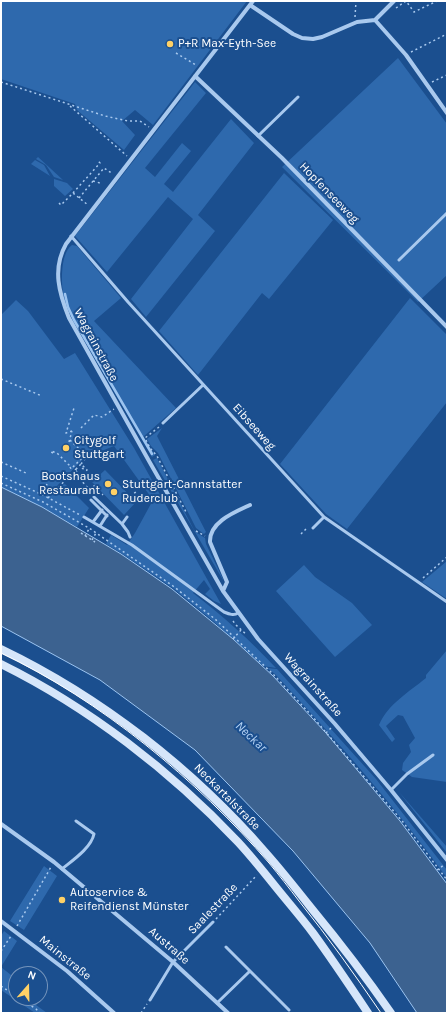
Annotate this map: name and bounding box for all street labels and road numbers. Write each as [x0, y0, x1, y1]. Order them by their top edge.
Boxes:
street label: Hopfenseeweg [296, 159, 362, 227]
street label: Wagrainstraße [71, 306, 121, 384]
street label: Eibseeweg [229, 401, 279, 453]
street label: Wagrainstraße [281, 650, 345, 720]
street label: Neckartalstraße [191, 761, 263, 833]
street label: Saalestraße [185, 881, 241, 937]
street label: Austraße [146, 924, 192, 968]
street label: Mainstraße [36, 933, 94, 983]

